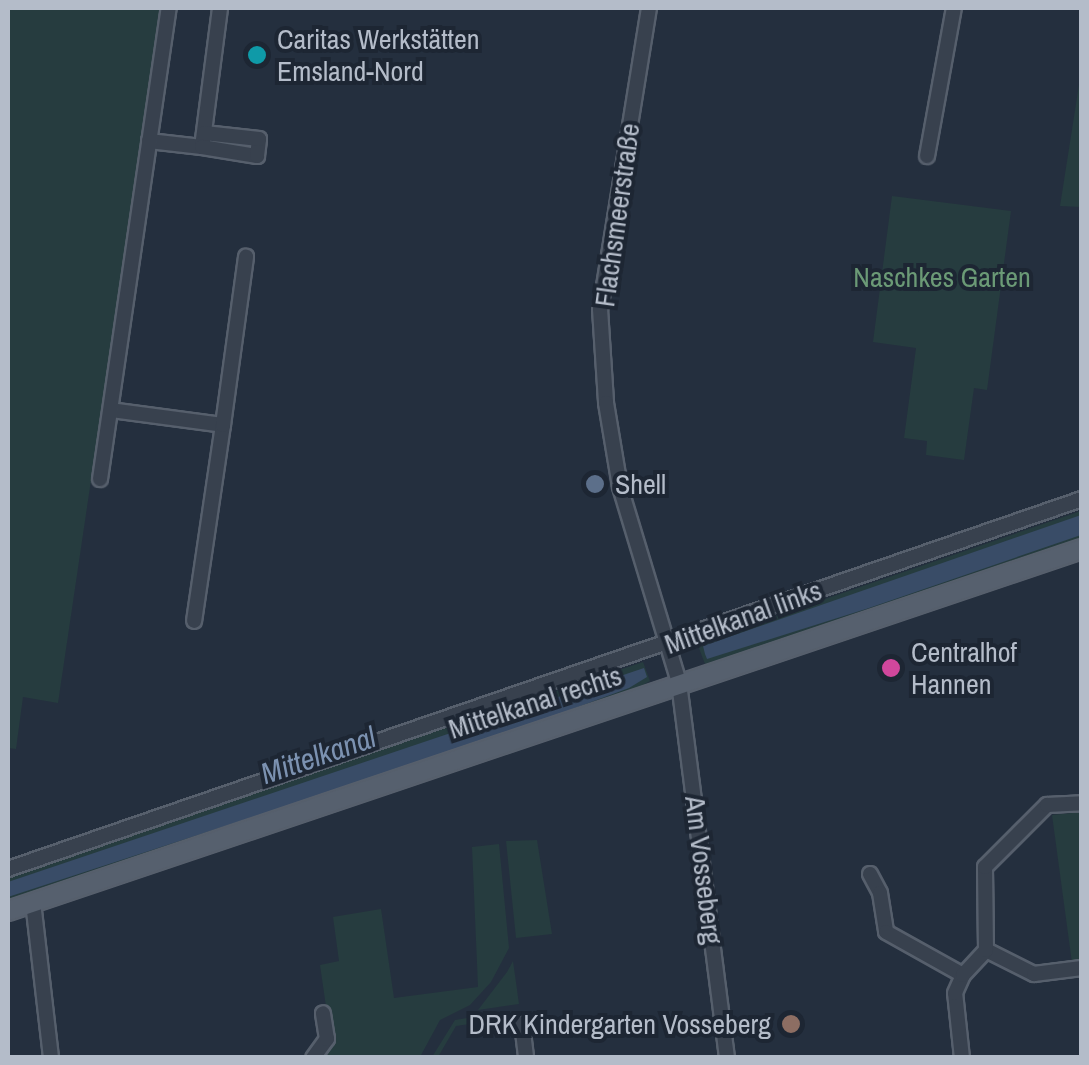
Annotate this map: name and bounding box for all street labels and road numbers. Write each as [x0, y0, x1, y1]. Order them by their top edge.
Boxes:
street label: Flachsmeerstraße [587, 121, 647, 309]
street label: Mittelkanal links [660, 573, 826, 661]
street label: Mittelkanal rechts [444, 658, 626, 746]
street label: Am Vosseberg [678, 794, 730, 946]

